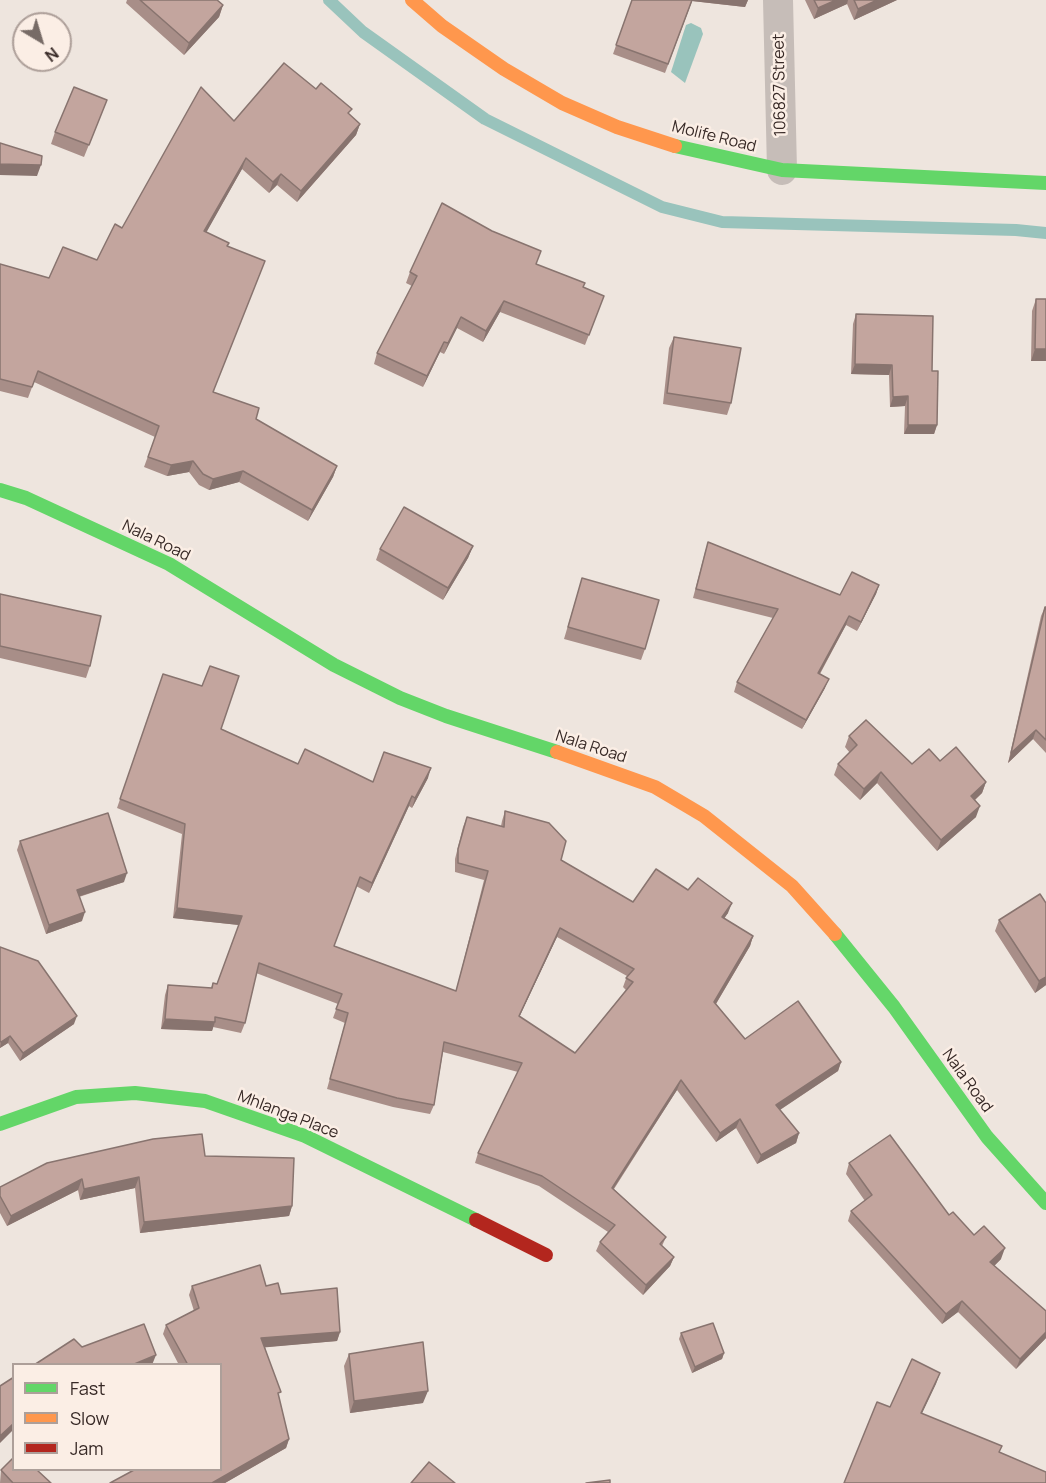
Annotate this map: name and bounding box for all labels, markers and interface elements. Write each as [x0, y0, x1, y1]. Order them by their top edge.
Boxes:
north arrow [12, 12, 72, 72]
street label: 106827 Street [770, 34, 790, 136]
text: N [41, 42, 63, 67]
street label: Molife Road [670, 117, 758, 157]
street label: Nala Road [119, 516, 193, 566]
street label: Nala Road [553, 727, 629, 767]
street label: Nala Road [938, 1046, 996, 1116]
street label: Mhlanga Place [235, 1087, 341, 1143]
legend [12, 1363, 222, 1471]
text: Fast [70, 1376, 105, 1400]
text: Slow [70, 1406, 109, 1430]
text: Jam [70, 1436, 104, 1460]

